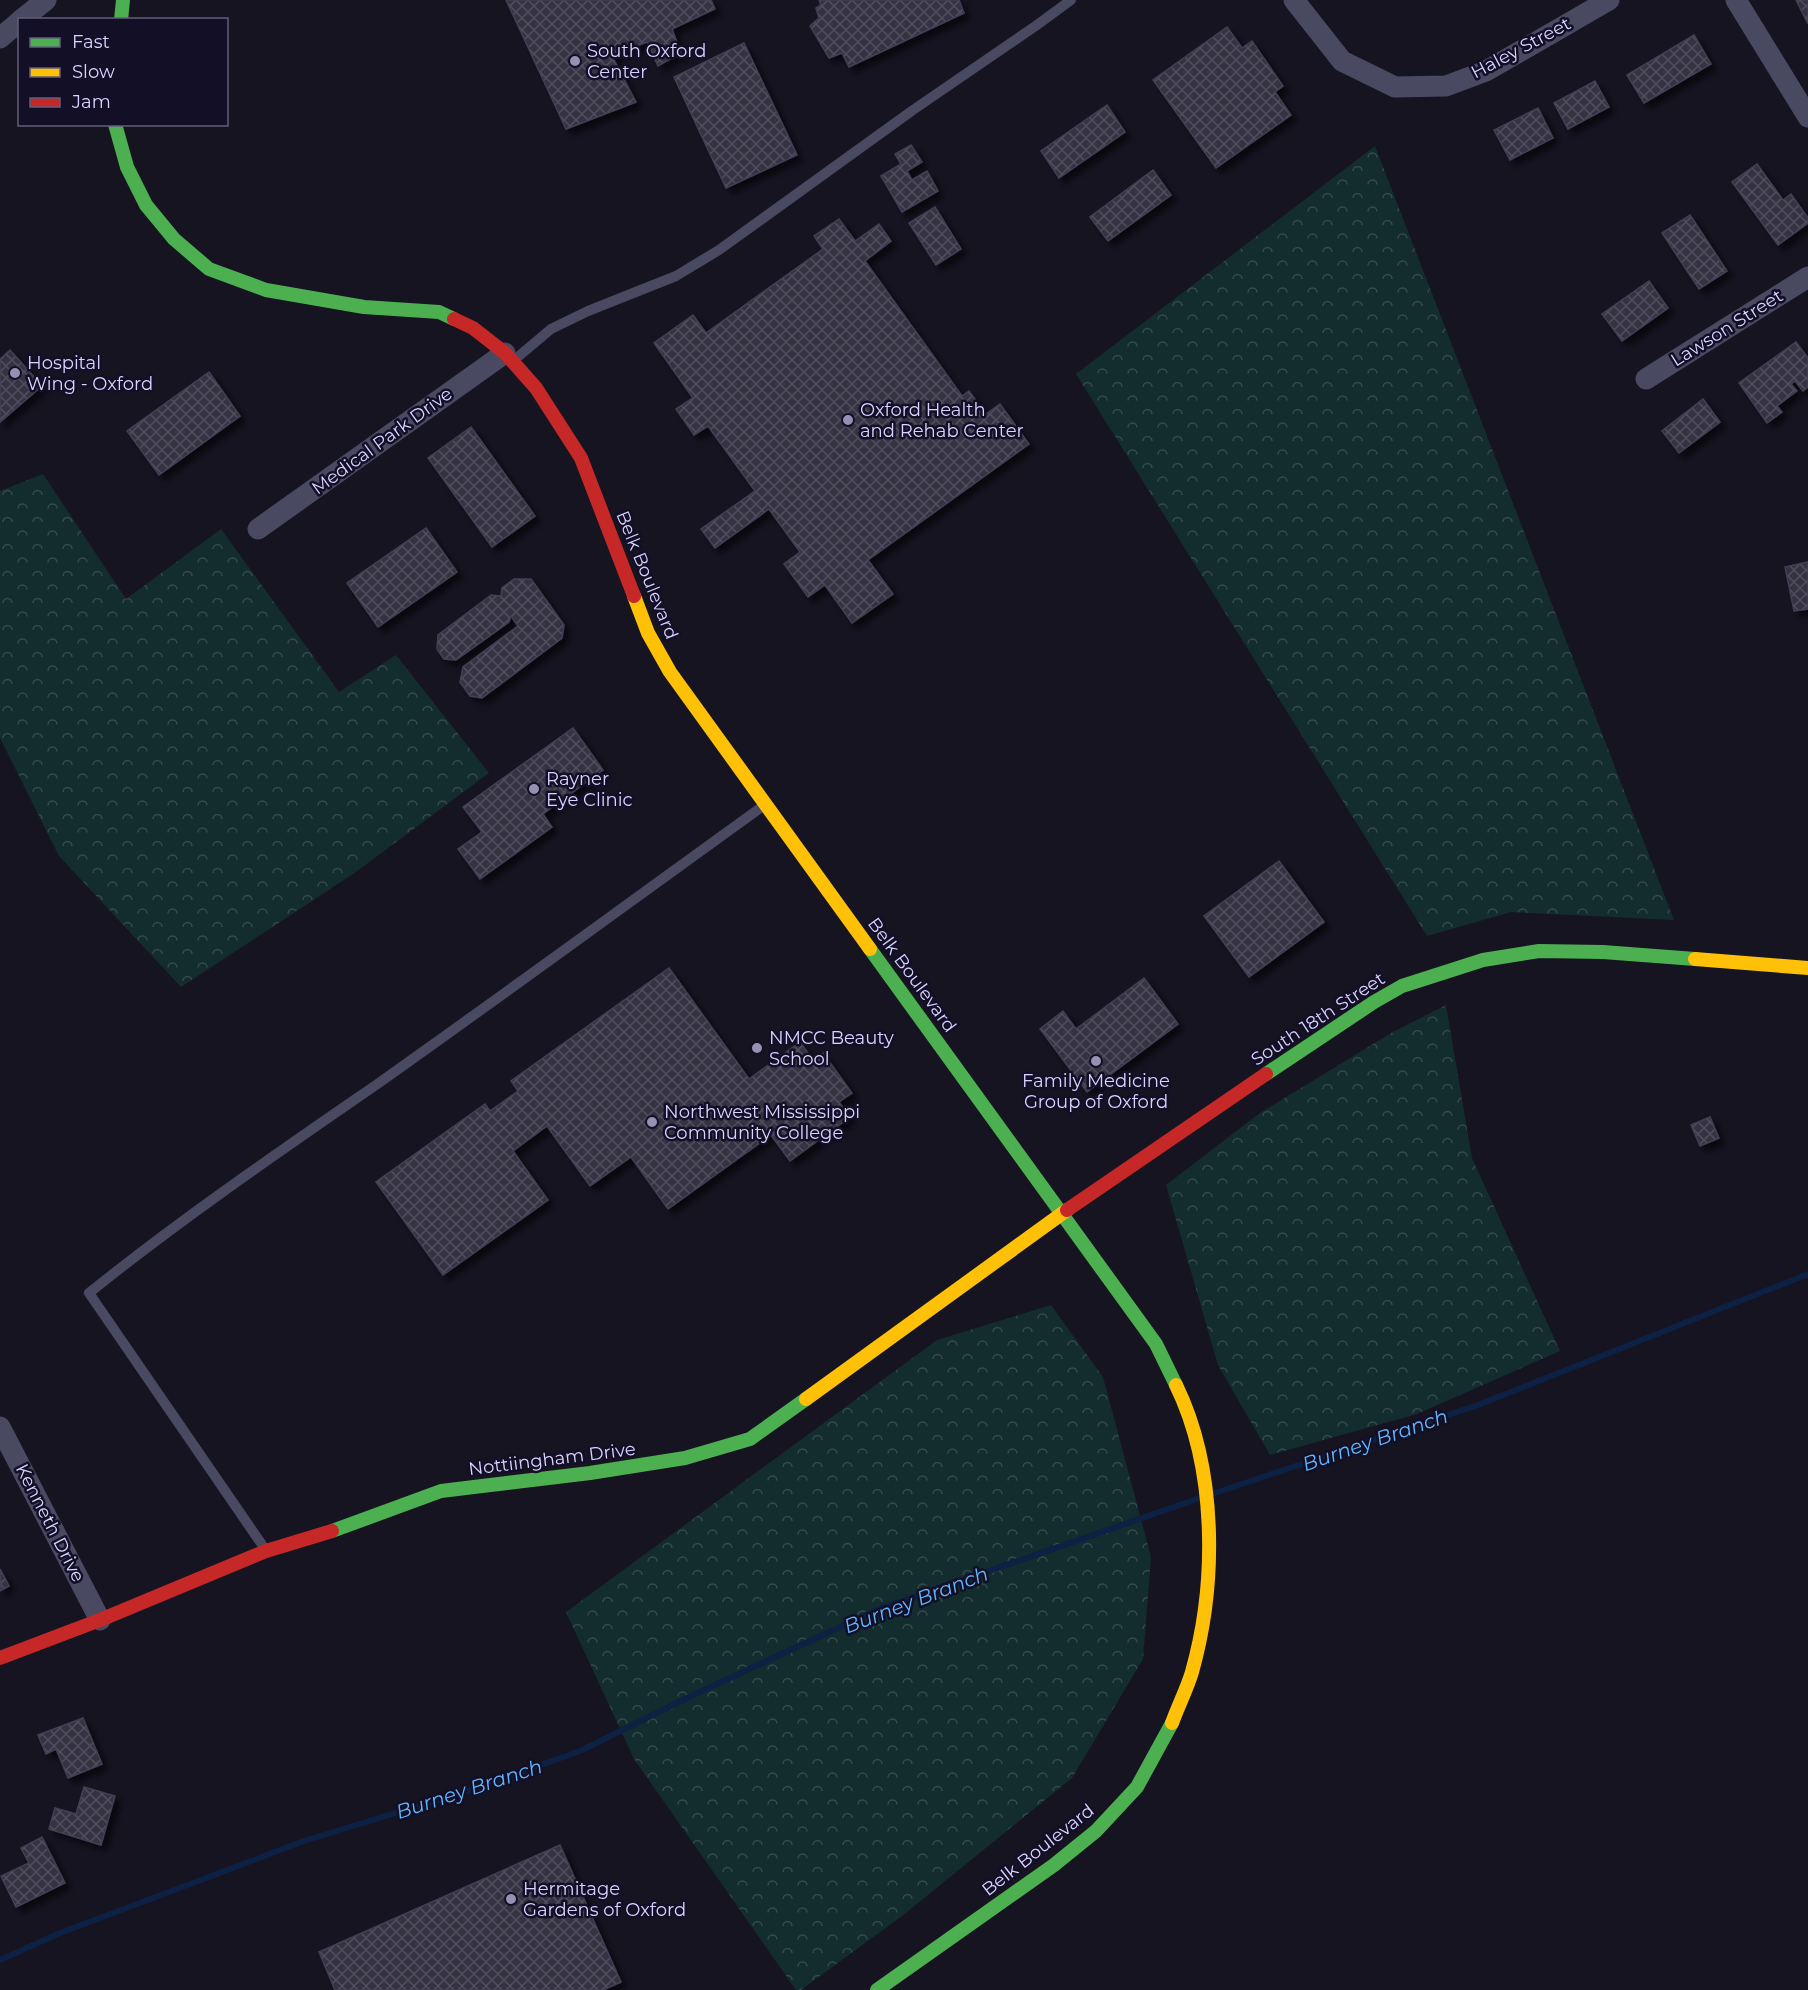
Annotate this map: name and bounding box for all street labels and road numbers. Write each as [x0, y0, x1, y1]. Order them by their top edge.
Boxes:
street label: Haley Street [1467, 13, 1575, 83]
street label: Lawson Street [1667, 285, 1787, 371]
street label: Medical Park Drive [307, 383, 457, 499]
street label: Belk Boulevard [611, 508, 683, 642]
street label: Belk Boulevard [863, 913, 961, 1037]
street label: South 18th Street [1247, 967, 1389, 1071]
street label: Nottiingham Drive [467, 1438, 637, 1480]
street label: Kenneth Drive [11, 1460, 89, 1586]
street label: Belk Boulevard [977, 1799, 1099, 1901]

